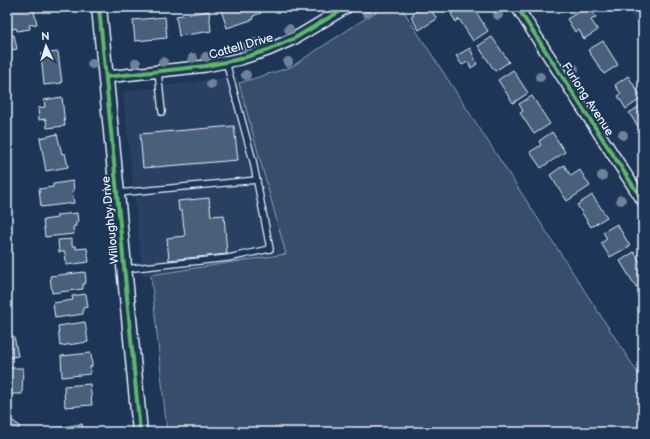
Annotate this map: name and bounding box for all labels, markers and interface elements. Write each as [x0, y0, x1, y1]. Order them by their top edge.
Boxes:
north arrow [26, 26, 66, 66]
text: N [41, 30, 50, 43]
street label: Cattell Drive [207, 30, 275, 63]
street label: Furlong Avenue [558, 60, 617, 139]
street label: Willoughby Drive [98, 175, 123, 265]

